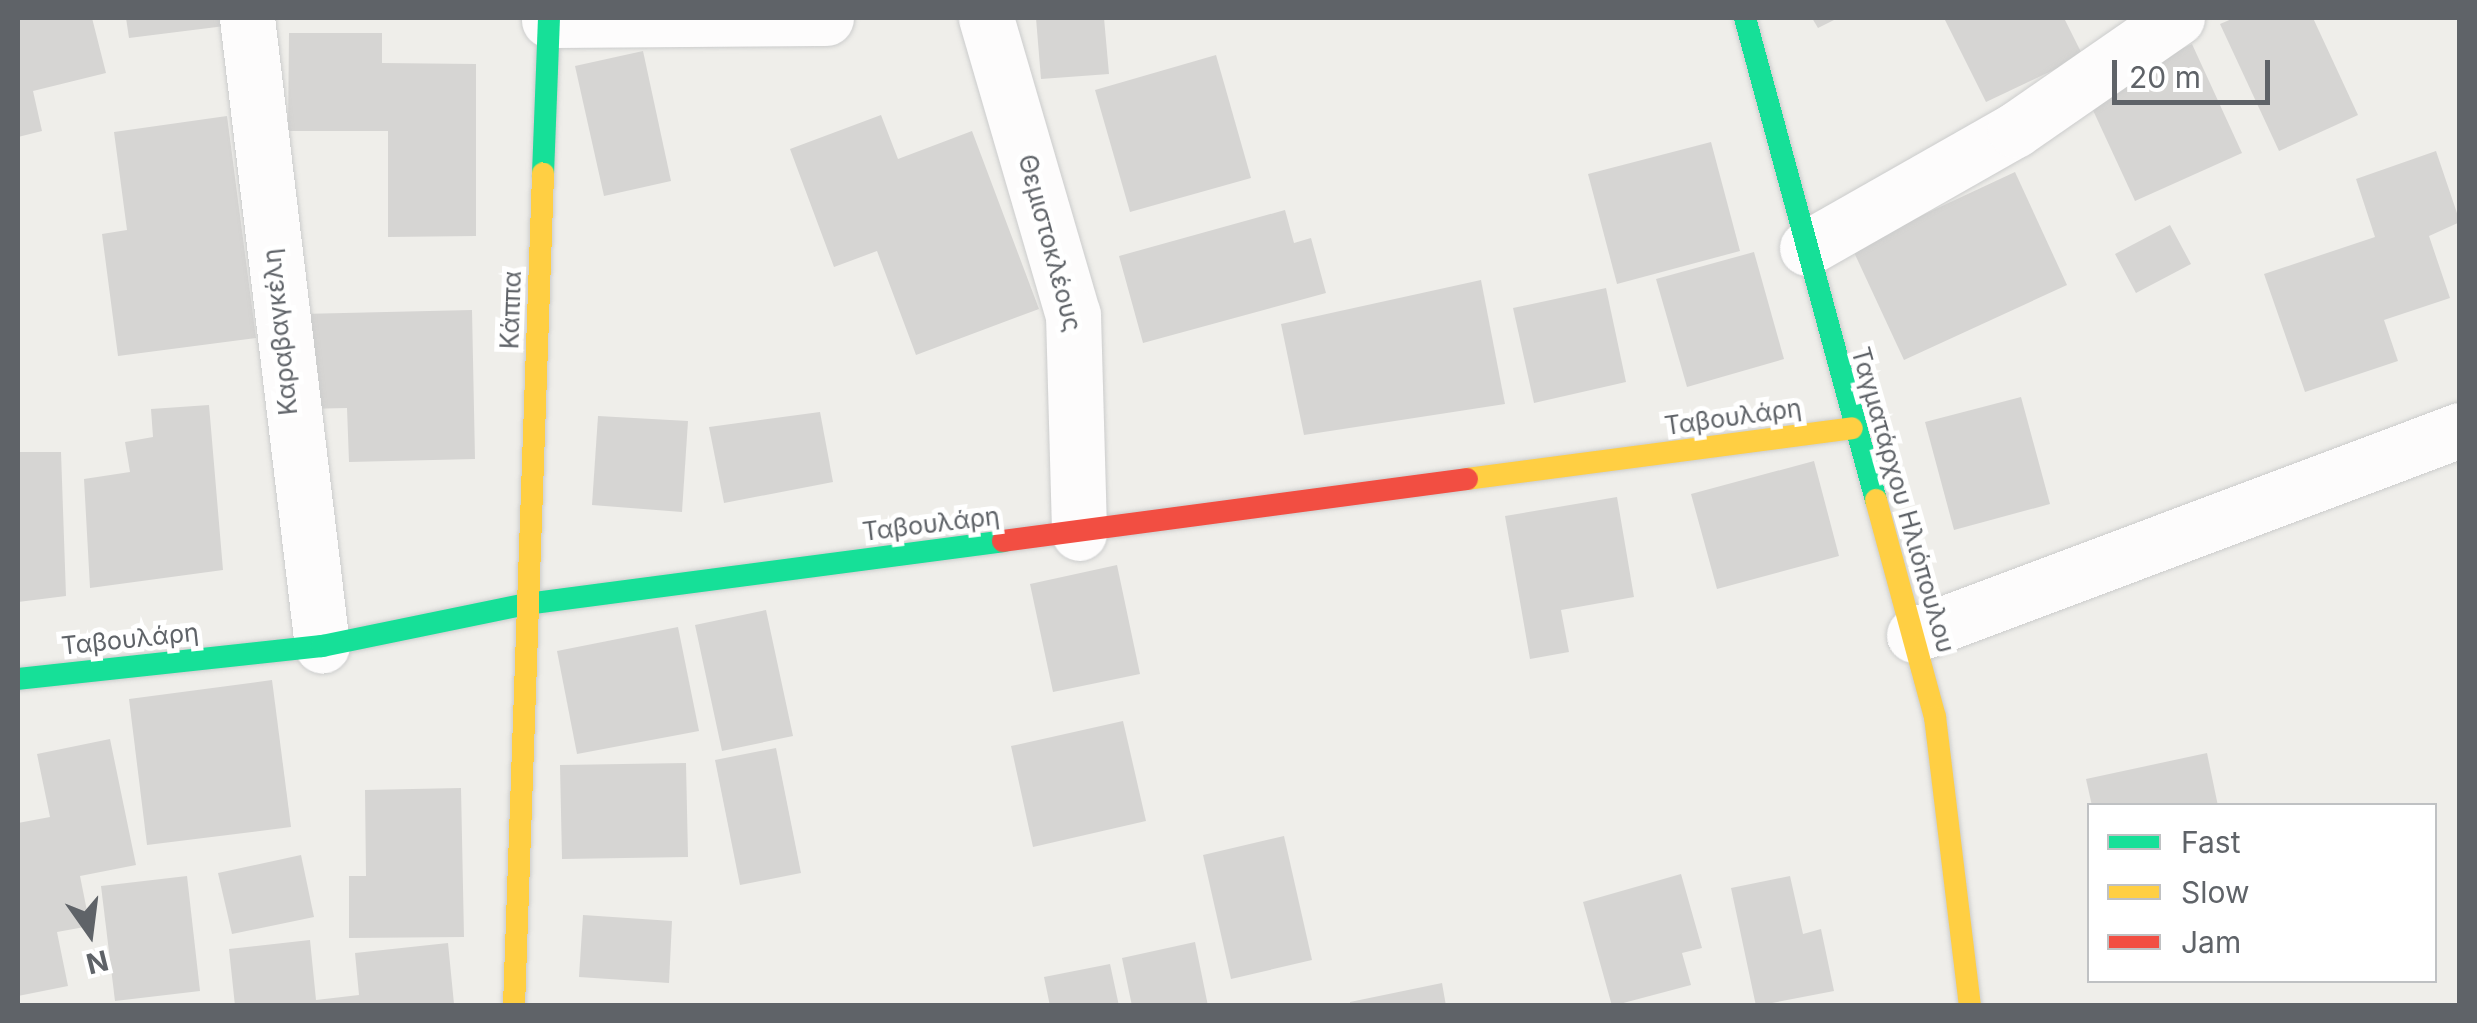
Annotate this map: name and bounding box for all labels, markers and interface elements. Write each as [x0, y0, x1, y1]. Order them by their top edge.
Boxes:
scale bar [2117, 40, 2274, 102]
text: 20 m [2129, 59, 2201, 95]
street label: Θεμιστοκλέους [1012, 151, 1088, 335]
street label: Καραβαγκέλη [256, 247, 304, 417]
street label: Κάππα [495, 270, 527, 350]
street label: Ταγματάρχου Ηλιόπουλου [1845, 344, 1961, 656]
street label: Ταβουλάρη [1663, 393, 1803, 441]
street label: Ταβουλάρη [861, 501, 1001, 547]
street label: Ταβουλάρη [60, 617, 200, 661]
legend [2087, 803, 2437, 983]
text: Fast [2181, 824, 2240, 860]
text: Slow [2181, 874, 2250, 910]
north arrow [40, 883, 140, 983]
text: Jam [2181, 924, 2241, 960]
text: N [83, 943, 112, 981]

